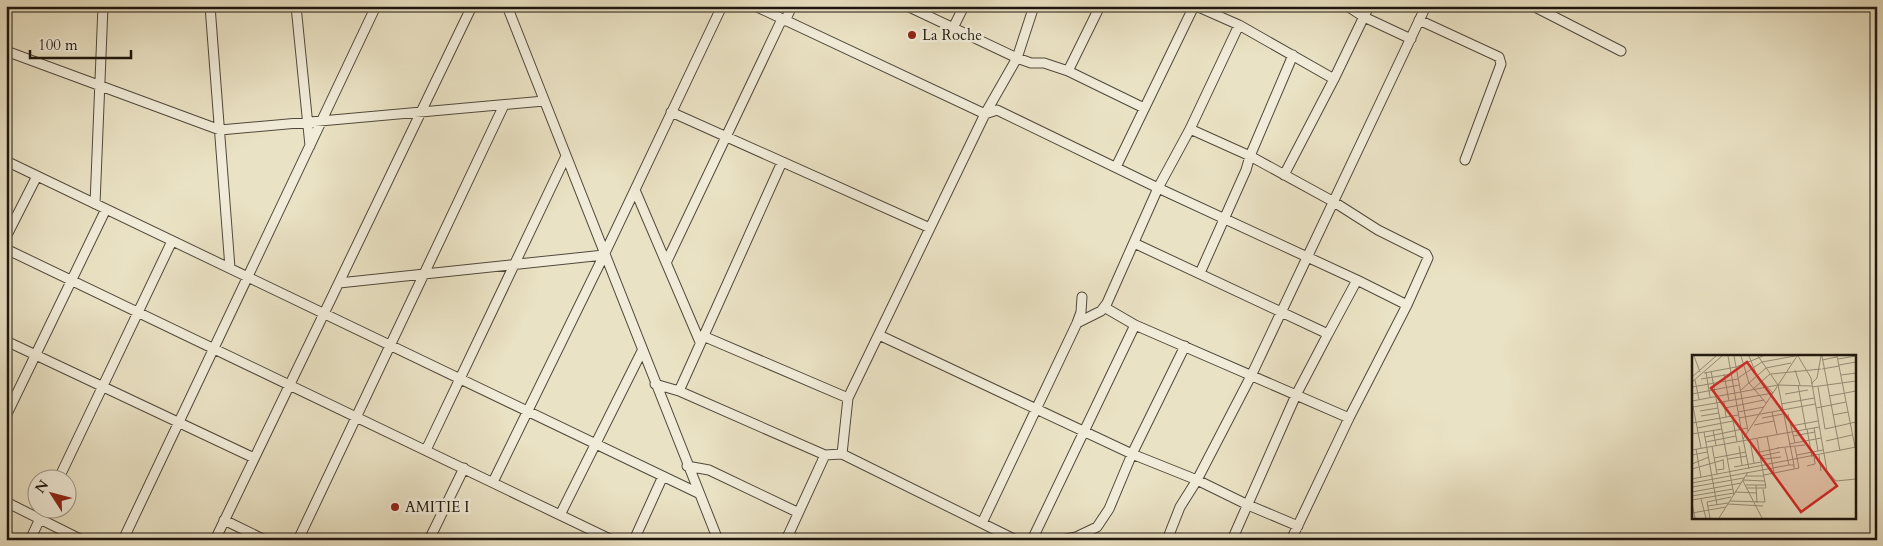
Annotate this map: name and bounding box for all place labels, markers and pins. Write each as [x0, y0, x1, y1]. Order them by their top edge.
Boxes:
place label: La Roche [922, 25, 982, 45]
marker: La Roche [906, 29, 918, 41]
place label: AMITIE I [405, 497, 469, 517]
marker: AMITIE I [389, 501, 401, 513]

